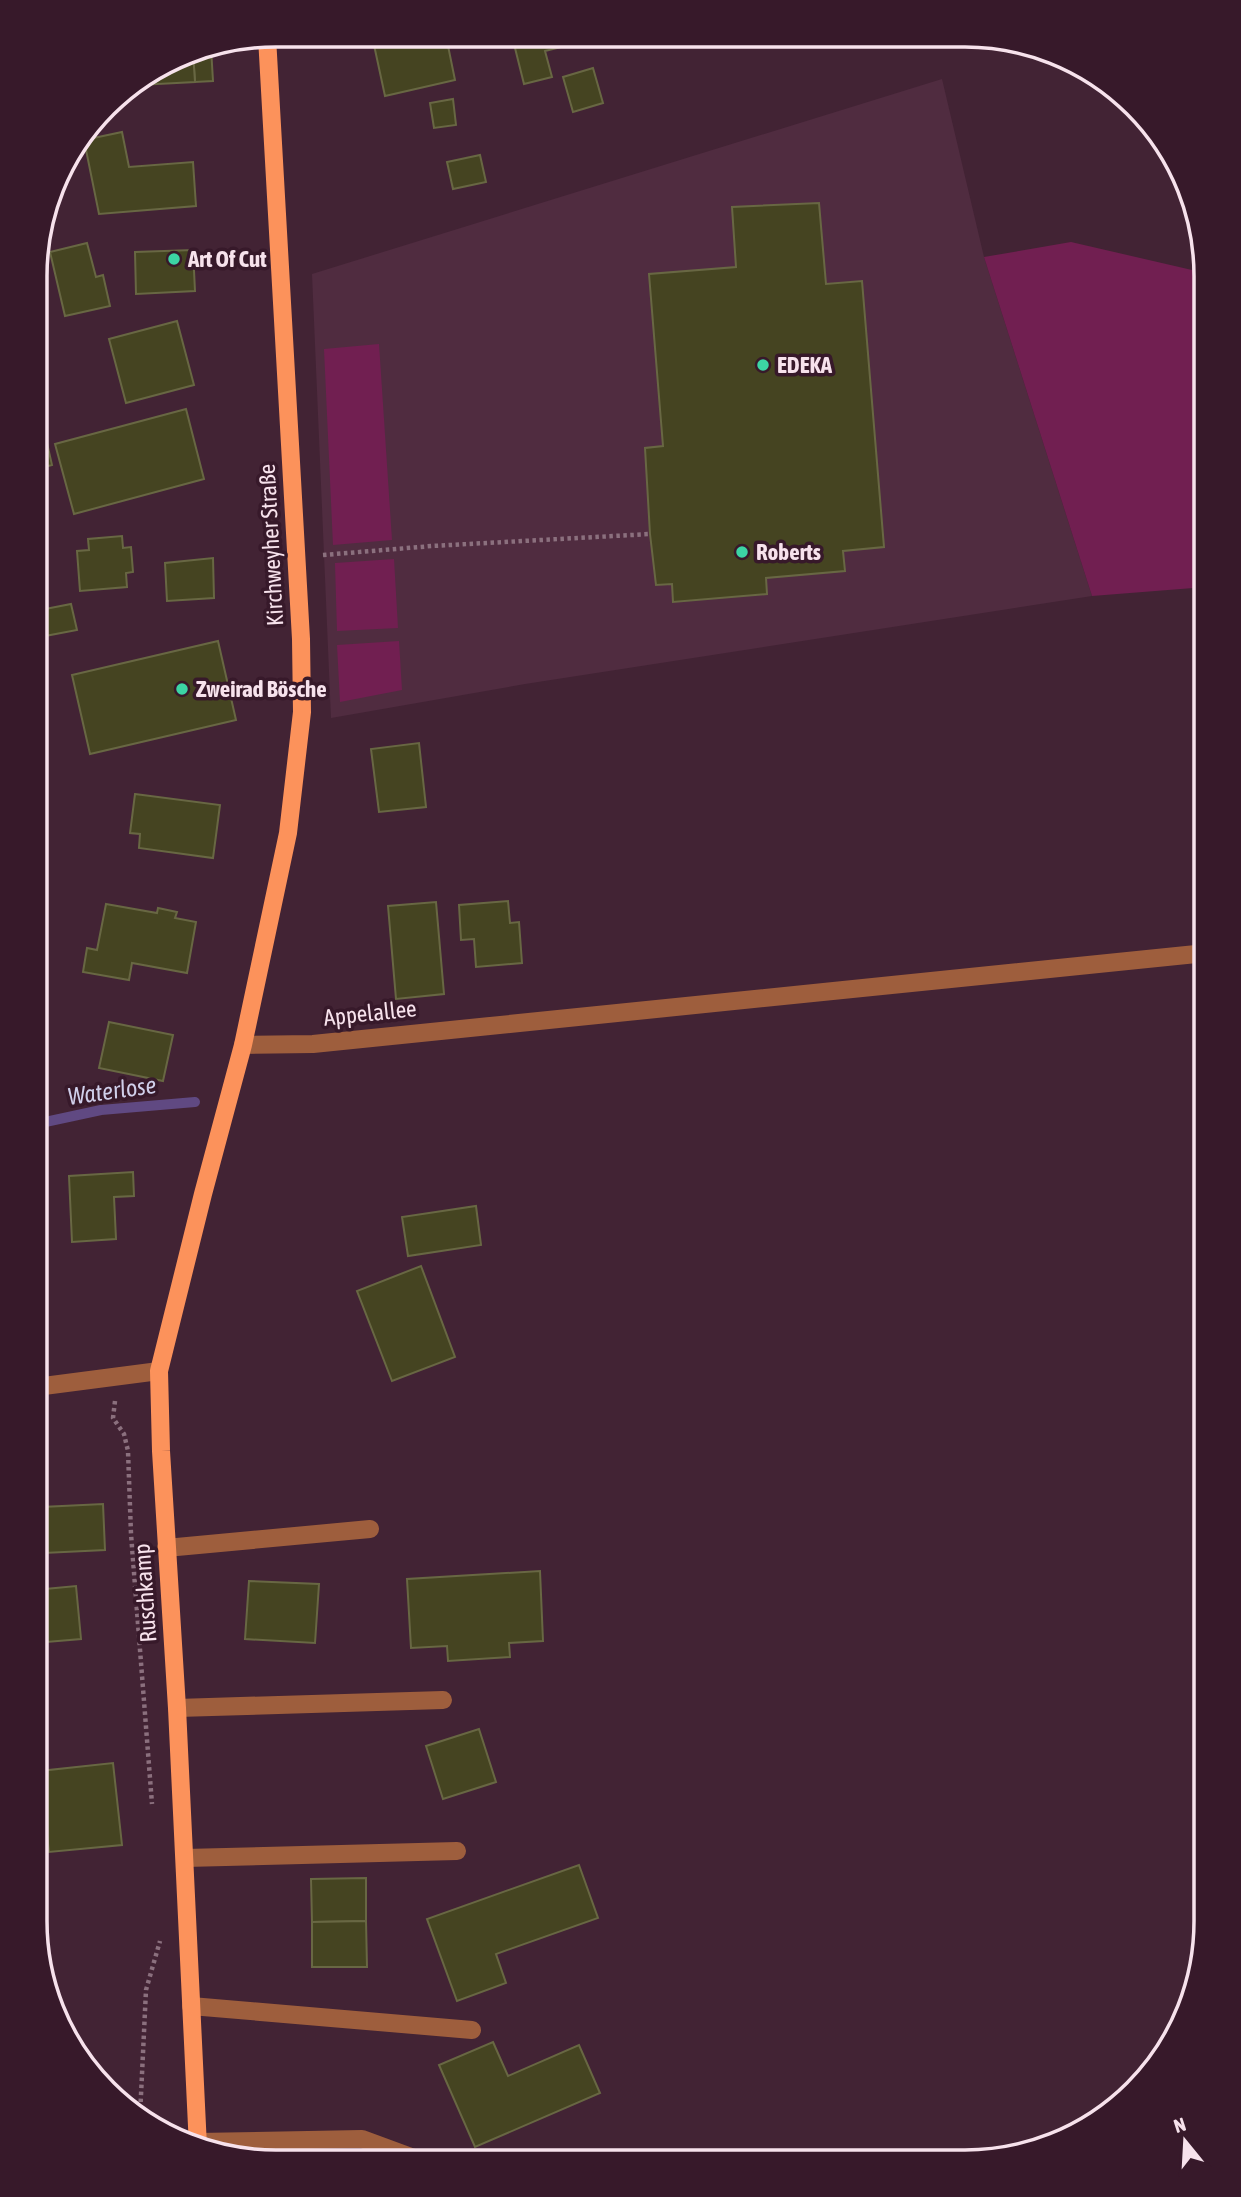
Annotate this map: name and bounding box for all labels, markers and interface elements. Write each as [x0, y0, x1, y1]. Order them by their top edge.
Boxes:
place label: Art Of Cut [187, 246, 267, 272]
marker: Art Of Cut [166, 251, 182, 267]
place label: EDEKA [777, 352, 833, 378]
marker: EDEKA [755, 357, 771, 373]
street label: Kirchweyher Straße [254, 463, 288, 627]
place label: Roberts [756, 539, 821, 565]
marker: Roberts [734, 544, 750, 560]
place label: Zweirad Bösche [196, 676, 327, 702]
marker: Zweirad Bösche [174, 681, 190, 697]
street label: Appelallee [322, 995, 418, 1031]
water label: Waterlose [66, 1071, 158, 1110]
street label: Ruschkamp [129, 1543, 161, 1643]
north arrow [1150, 2106, 1220, 2176]
text: N [1171, 2113, 1188, 2137]

